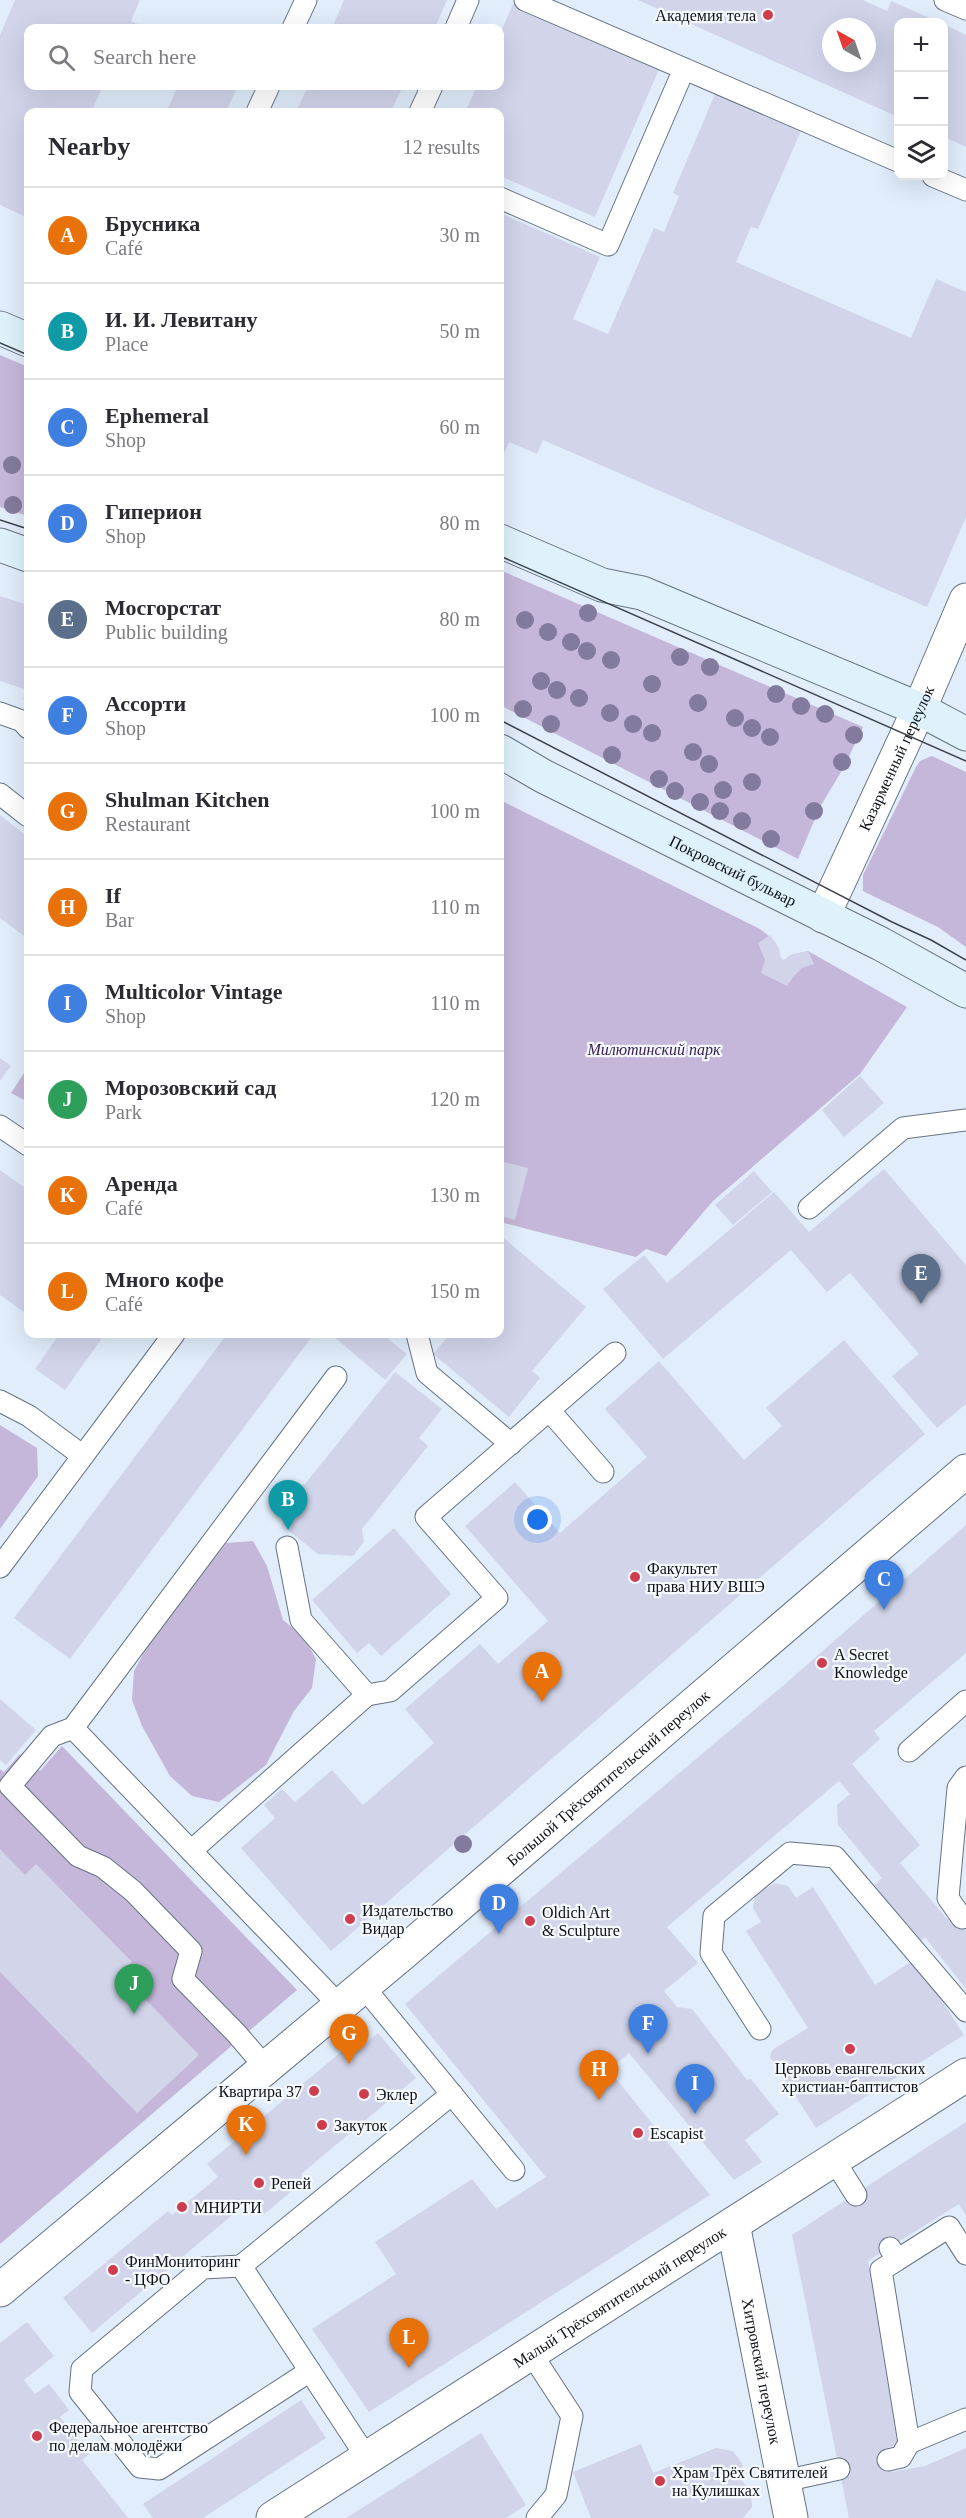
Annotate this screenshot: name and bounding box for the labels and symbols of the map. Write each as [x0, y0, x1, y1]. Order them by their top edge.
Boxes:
place label: Академия тела [655, 7, 756, 25]
marker: Академия тела [761, 8, 775, 22]
north arrow [822, 18, 876, 72]
street label: Казарменный переулок [856, 683, 937, 834]
street label: Покровский бульвар [667, 832, 799, 910]
park label: Милютинский парк [586, 1041, 721, 1059]
pin: E [902, 1254, 940, 1304]
pin: B [268, 1480, 308, 1530]
your location [523, 1505, 552, 1534]
place label: Факультет права НИУ ВШЭ [647, 1560, 765, 1596]
pin: C [864, 1560, 904, 1610]
marker: Факультет права НИУ ВШЭ [628, 1570, 642, 1584]
place label: A Secret Knowledge [834, 1646, 908, 1682]
pin: A [522, 1652, 562, 1702]
marker: A Secret Knowledge [815, 1656, 829, 1670]
street label: Большой Трёхсвятительский переулок [503, 1686, 713, 1869]
pin: D [480, 1884, 518, 1934]
place label: Издательство Видар [362, 1902, 453, 1938]
place label: Oldich Art & Sculpture [542, 1904, 620, 1940]
marker: Издательство Видар [343, 1912, 357, 1926]
marker: Oldich Art & Sculpture [523, 1914, 537, 1928]
pin: J [114, 1964, 154, 2014]
pin: F [628, 2004, 668, 2054]
pin: G [330, 2014, 368, 2064]
marker: Церковь евангельских христиан-баптистов [843, 2042, 857, 2056]
pin: H [580, 2050, 618, 2100]
place label: Церковь евангельских христиан-баптистов [775, 2060, 925, 2096]
pin: I [676, 2064, 714, 2114]
place label: Квартира 37 [218, 2083, 302, 2101]
marker: Квартира 37 [307, 2084, 321, 2098]
place label: Эклер [376, 2086, 417, 2104]
marker: Эклер [357, 2087, 371, 2101]
pin: K [226, 2106, 266, 2155]
place label: Закуток [334, 2117, 387, 2135]
marker: Закуток [315, 2118, 329, 2132]
place label: Escapist [650, 2125, 704, 2143]
marker: Escapist [631, 2126, 645, 2140]
place label: Репей [271, 2175, 311, 2192]
marker: Репей [252, 2176, 266, 2190]
place label: МНИРТИ [194, 2199, 262, 2216]
marker: МНИРТИ [175, 2200, 189, 2214]
street label: Малый Трёхсвятительский переулок [510, 2223, 729, 2371]
place label: ФинМониторинг - ЦФО [125, 2253, 241, 2289]
marker: ФинМониторинг - ЦФО [106, 2263, 120, 2277]
street label: Хитровский переулок [739, 2297, 784, 2446]
pin: L [390, 2318, 428, 2368]
place label: Федеральное агентство по делам молодёжи [49, 2419, 208, 2455]
marker: Федеральное агентство по делам молодёжи [30, 2429, 44, 2443]
place label: Храм Трёх Святителей на Кулишках [672, 2464, 828, 2500]
marker: Храм Трёх Святителей на Кулишках [653, 2474, 667, 2488]

